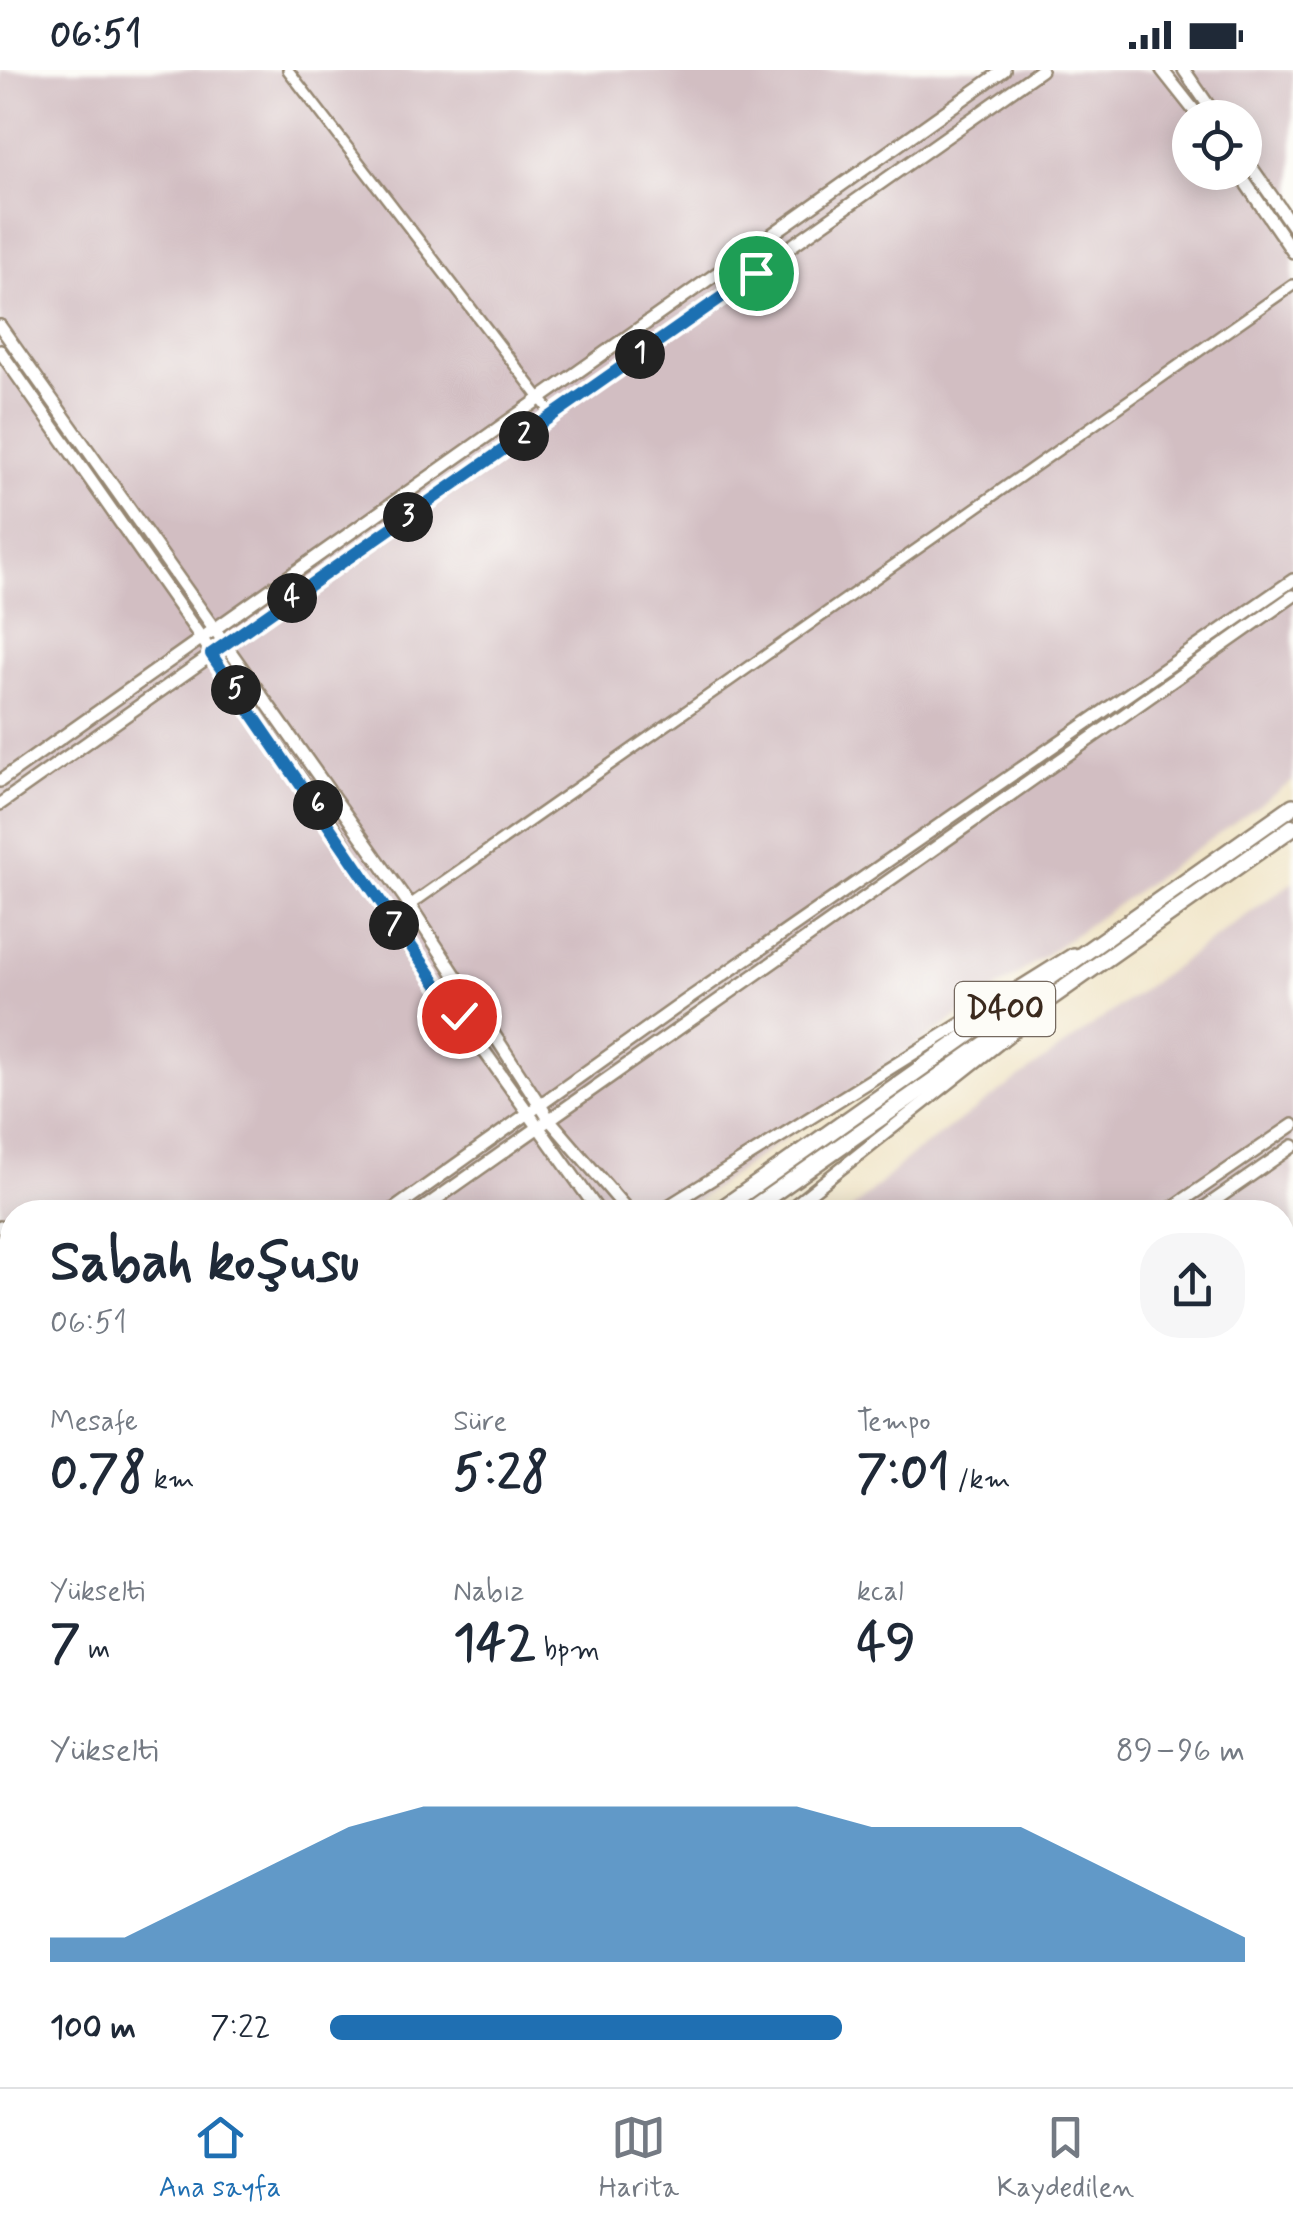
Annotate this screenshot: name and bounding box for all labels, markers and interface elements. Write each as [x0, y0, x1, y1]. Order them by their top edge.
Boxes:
text: 06:51 [50, 11, 142, 60]
map controls [1172, 100, 1262, 190]
button: locate [1172, 100, 1262, 190]
pin [714, 231, 799, 316]
icon: arrive [729, 246, 784, 301]
pin: 1 [615, 329, 665, 379]
text: 1 [634, 335, 646, 372]
pin: 2 [499, 411, 549, 461]
text: 2 [517, 417, 531, 454]
pin: 3 [383, 492, 433, 542]
text: 3 [402, 498, 414, 535]
pin: 4 [267, 573, 317, 623]
text: 4 [284, 579, 300, 616]
pin: 5 [211, 665, 261, 715]
text: 5 [228, 671, 244, 708]
pin: 6 [293, 780, 343, 830]
text: 6 [311, 786, 325, 823]
pin: 7 [369, 900, 419, 950]
text: 7 [386, 906, 403, 943]
pin [417, 974, 502, 1059]
road number: D400 [955, 982, 1055, 1036]
icon: check [432, 989, 487, 1044]
text: Sabah koşusu [50, 1228, 359, 1300]
button: share [1140, 1233, 1245, 1338]
text: 06:51 [50, 1302, 127, 1344]
text: Mesafe [50, 1404, 138, 1441]
text: Süre [453, 1404, 507, 1441]
text: Tempo [857, 1404, 931, 1441]
text: 0.78 [50, 1441, 146, 1507]
text: 5:28 [453, 1441, 549, 1507]
text: 7:01 [857, 1441, 950, 1507]
text: km [146, 1462, 195, 1499]
text: /km [950, 1462, 1010, 1499]
text: Yükselti [50, 1574, 145, 1611]
text: Nabız [453, 1574, 524, 1611]
text: kcal [857, 1574, 904, 1611]
text: 7 [50, 1611, 80, 1677]
text: 142 [453, 1611, 536, 1677]
text: 49 [857, 1611, 916, 1677]
text: m [80, 1632, 110, 1669]
text: bpm [536, 1632, 600, 1669]
text: Yükselti [50, 1730, 158, 1772]
text: 89–96 m [1116, 1730, 1245, 1772]
text: 100 m [50, 2007, 136, 2049]
text: 7:22 [210, 2007, 271, 2049]
tab: Ana sayfa [159, 2110, 281, 2207]
tab: Harita [599, 2110, 679, 2207]
tab: Kaydedilen [997, 2110, 1134, 2207]

